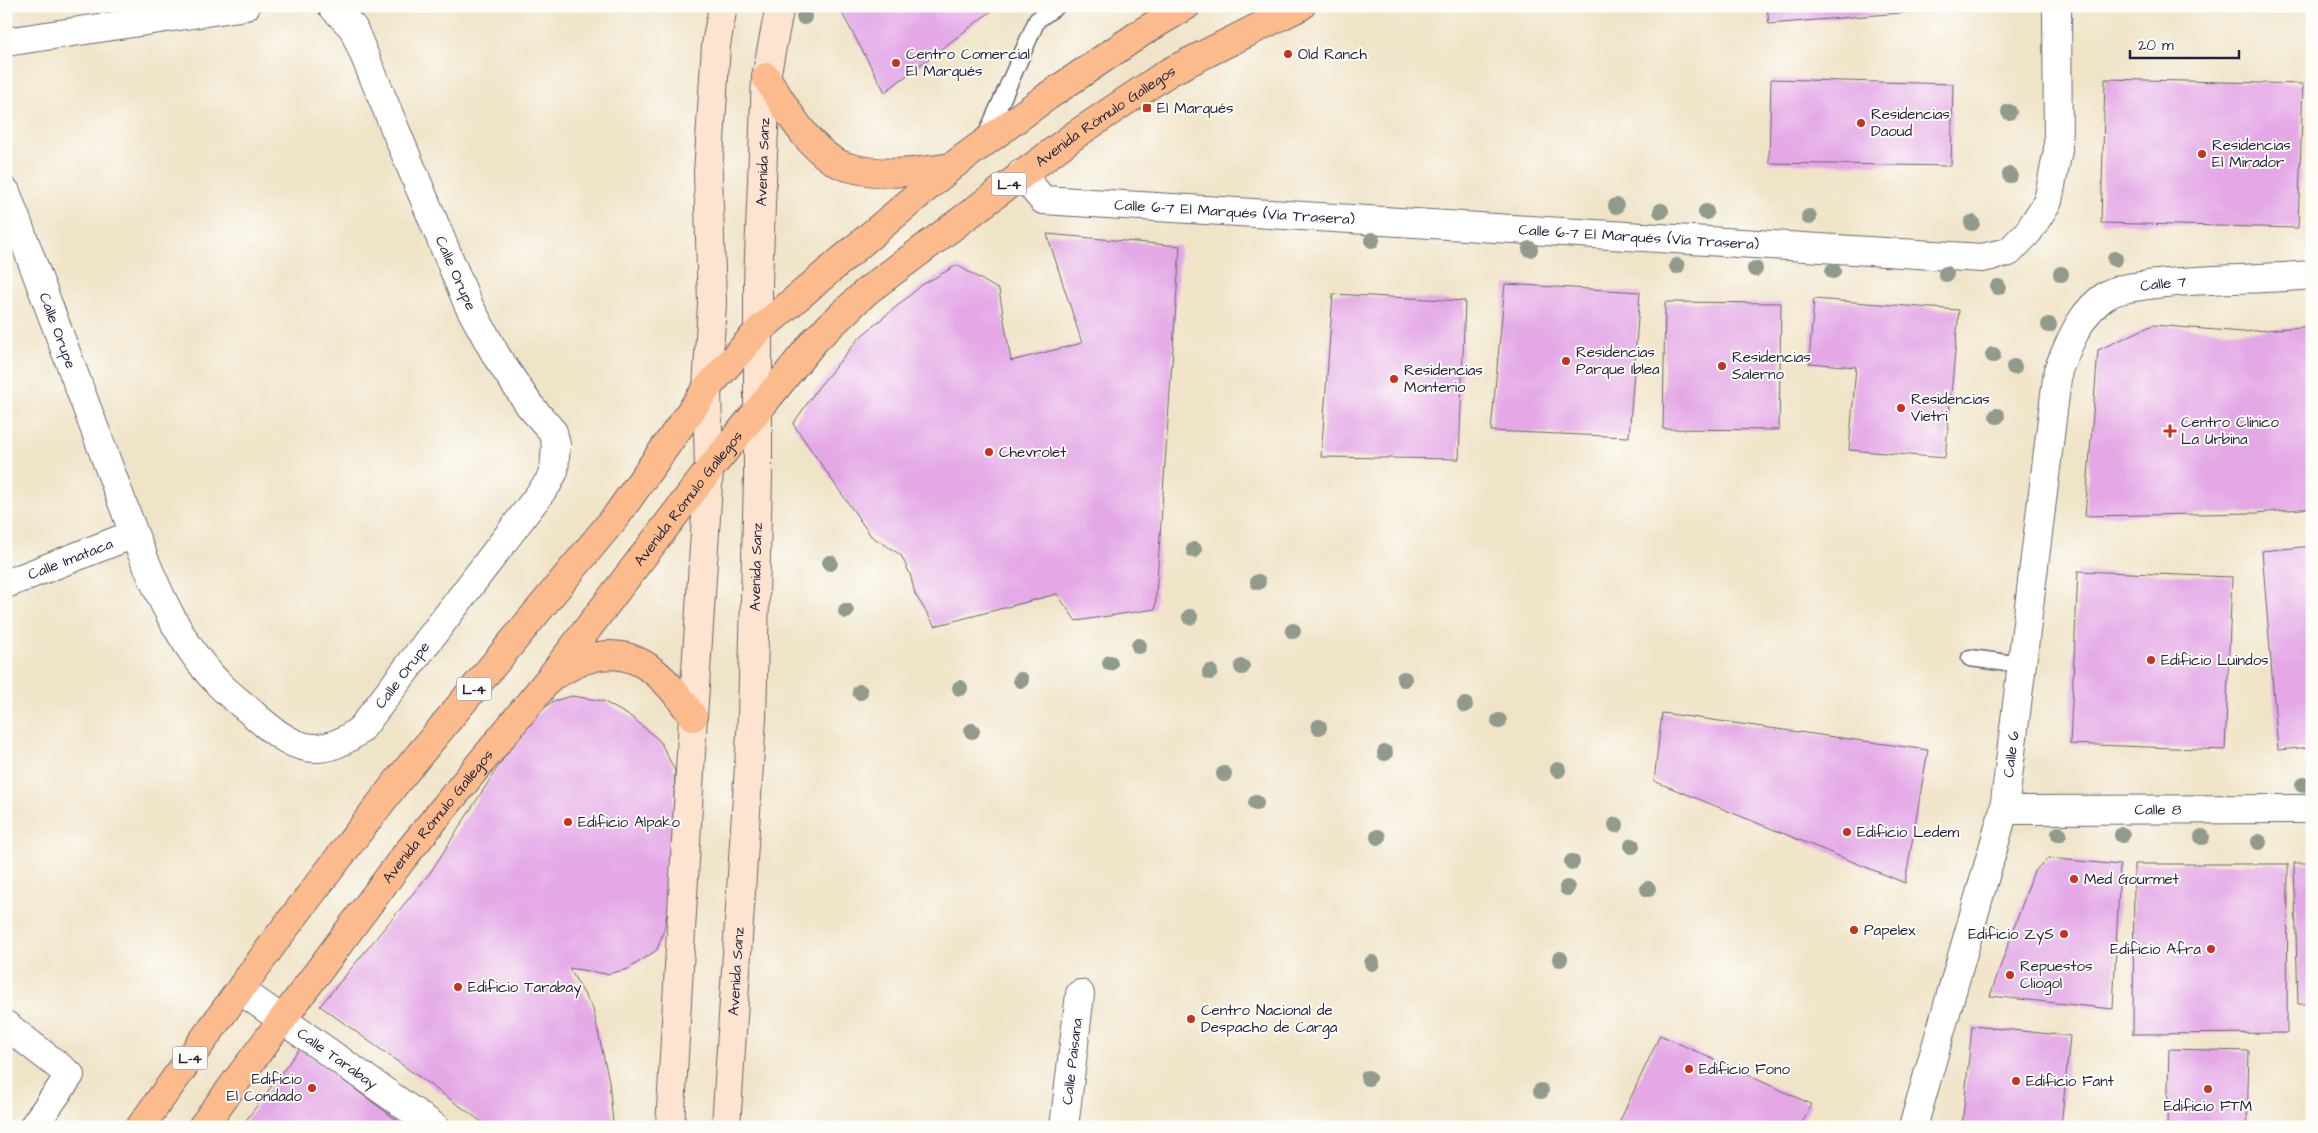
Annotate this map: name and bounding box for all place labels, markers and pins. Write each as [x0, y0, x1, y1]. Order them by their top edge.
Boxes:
place label: Centro Comercial El Marqués [906, 44, 1030, 82]
place label: Old Ranch [1298, 44, 1367, 65]
marker: Old Ranch [1282, 48, 1294, 60]
marker: Centro Comercial El Marqués [890, 57, 902, 69]
place label: El Marqués [1157, 98, 1234, 119]
marker: El Marqués [1141, 102, 1153, 114]
place label: Residencias Daoud [1871, 104, 1950, 142]
marker: Residencias Daoud [1855, 117, 1867, 129]
place label: Residencias El Mirador [2212, 135, 2291, 173]
marker: Residencias El Mirador [2196, 148, 2208, 160]
place label: Residencias Parque Iblea [1576, 342, 1660, 380]
place label: Residencias Salerno [1732, 347, 1811, 385]
marker: Residencias Parque Iblea [1560, 355, 1572, 367]
place label: Residencias Monterio [1404, 360, 1483, 398]
marker: Residencias Salerno [1716, 360, 1728, 372]
marker: Residencias Monterio [1388, 373, 1400, 385]
place label: Residencias Vietri [1911, 389, 1990, 427]
marker: Residencias Vietri [1895, 402, 1907, 414]
place label: Centro Clínico La Urbina [2181, 412, 2280, 450]
marker: Centro Clínico La Urbina [2163, 424, 2177, 438]
place label: Chevrolet [999, 442, 1066, 463]
marker: Chevrolet [983, 446, 995, 458]
place label: Edificio Luindos [2161, 650, 2269, 671]
marker: Edificio Luindos [2145, 654, 2157, 666]
place label: Edificio Alpako [578, 812, 680, 833]
marker: Edificio Alpako [562, 816, 574, 828]
place label: Edificio Ledem [1857, 822, 1960, 843]
marker: Edificio Ledem [1841, 826, 1853, 838]
place label: Med Gourmet [2084, 869, 2179, 890]
marker: Med Gourmet [2068, 873, 2080, 885]
place label: Papelex [1864, 920, 1916, 941]
marker: Papelex [1848, 924, 1860, 936]
place label: Edificio ZyS [1968, 924, 2054, 946]
marker: Edificio ZyS [2058, 928, 2070, 940]
place label: Edificio Afra [2110, 939, 2201, 960]
marker: Edificio Afra [2205, 943, 2217, 955]
place label: Repuestos Cliogol [2020, 956, 2093, 995]
marker: Repuestos Cliogol [2004, 969, 2016, 981]
place label: Edificio Tarabay [468, 977, 581, 999]
marker: Edificio Tarabay [452, 981, 464, 993]
place label: Centro Nacional de Despacho de Carga [1201, 1000, 1338, 1039]
marker: Centro Nacional de Despacho de Carga [1185, 1013, 1197, 1025]
place label: Edificio Fono [1699, 1059, 1791, 1080]
marker: Edificio Fono [1683, 1063, 1695, 1075]
place label: Edificio El Condado [227, 1069, 303, 1107]
place label: Edificio Fant [2026, 1071, 2114, 1092]
marker: Edificio Fant [2010, 1075, 2022, 1087]
marker: Edificio El Condado [306, 1082, 318, 1094]
marker: Edificio FTM [2202, 1083, 2214, 1095]
place label: Edificio FTM [2164, 1096, 2252, 1117]

